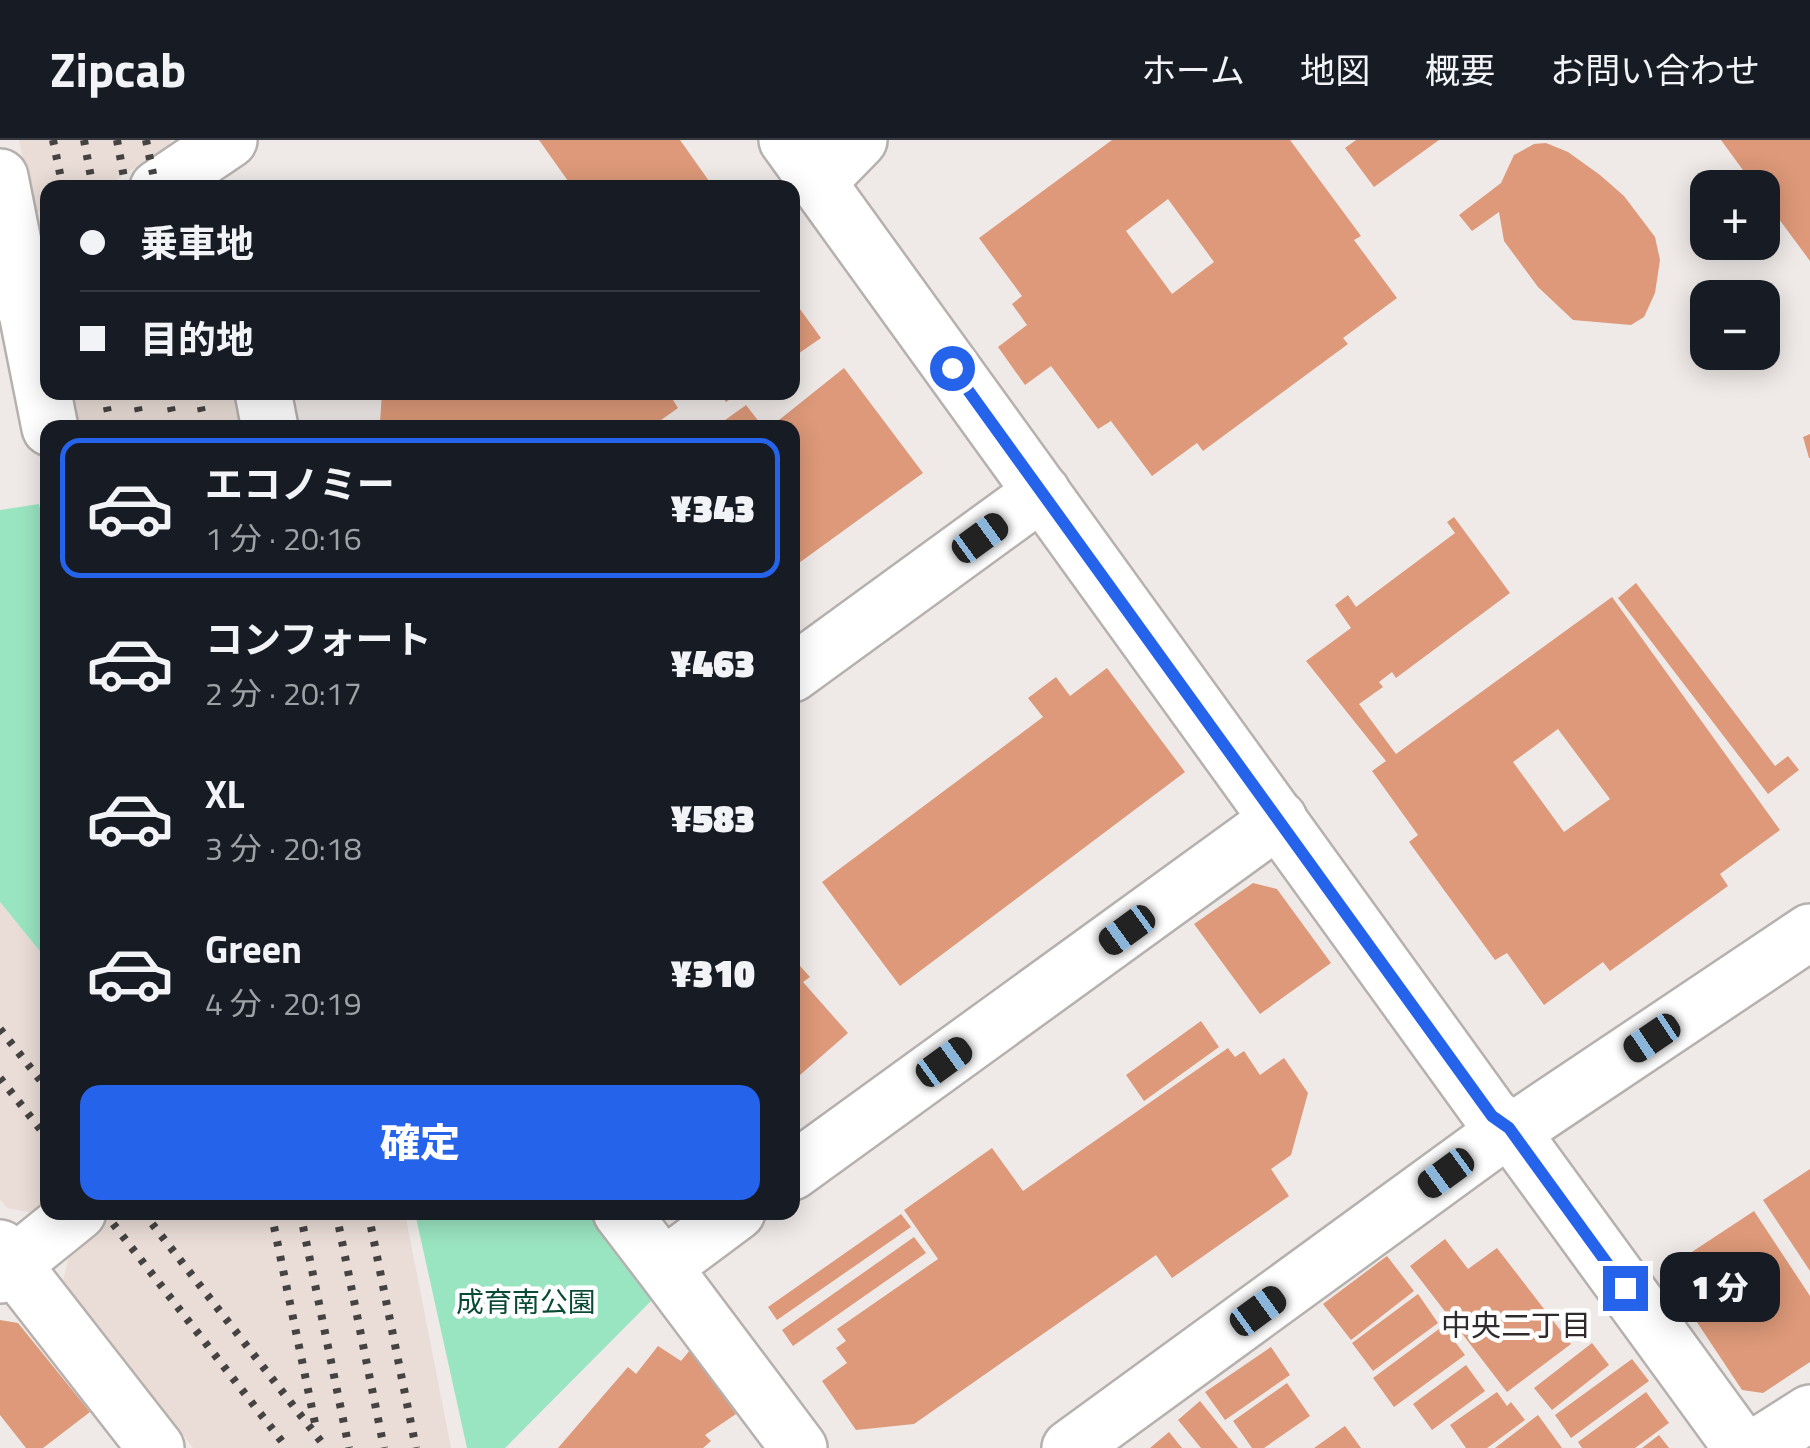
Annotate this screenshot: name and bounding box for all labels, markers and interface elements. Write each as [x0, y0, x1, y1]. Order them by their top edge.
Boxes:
text: Zipcab [50, 33, 186, 106]
text: ホーム [1141, 43, 1245, 97]
text: 地図 [1300, 43, 1370, 97]
text: 概要 [1425, 43, 1495, 97]
text: お問い合わせ [1550, 43, 1760, 97]
map controls [1690, 170, 1780, 370]
button: + [1690, 170, 1780, 260]
text: 乗車地 [140, 214, 254, 272]
button: − [1690, 280, 1780, 370]
text: 目的地 [140, 310, 254, 368]
route start [930, 346, 975, 391]
text: エコノミー [205, 455, 395, 513]
icon: car [85, 463, 175, 553]
text: ¥343 [670, 479, 755, 537]
car [947, 508, 1013, 568]
text: 1 分 · 20:16 [205, 514, 362, 562]
text: コンフォート [205, 610, 432, 668]
icon: car [85, 618, 175, 708]
text: ¥463 [670, 634, 755, 692]
text: 2 分 · 20:17 [205, 669, 362, 717]
text: XL [205, 765, 245, 823]
icon: car [85, 773, 175, 863]
text: ¥583 [670, 789, 755, 847]
text: 3 分 · 20:18 [205, 824, 362, 872]
car [1094, 900, 1160, 960]
text: Green [205, 920, 302, 978]
icon: car [85, 928, 175, 1018]
text: ¥310 [670, 944, 755, 1002]
text: 4 分 · 20:19 [205, 979, 362, 1027]
car [1619, 1009, 1685, 1067]
car [911, 1032, 977, 1092]
button: 確定 [80, 1085, 760, 1200]
car [1413, 1143, 1479, 1203]
callout: 1 分 [1660, 1253, 1780, 1323]
text: 1 分 [1692, 1263, 1748, 1311]
route end [1603, 1266, 1648, 1311]
park label: 成育南公園 [456, 1280, 596, 1323]
car [1225, 1281, 1291, 1341]
district label: 中央二丁目 [1441, 1302, 1591, 1348]

